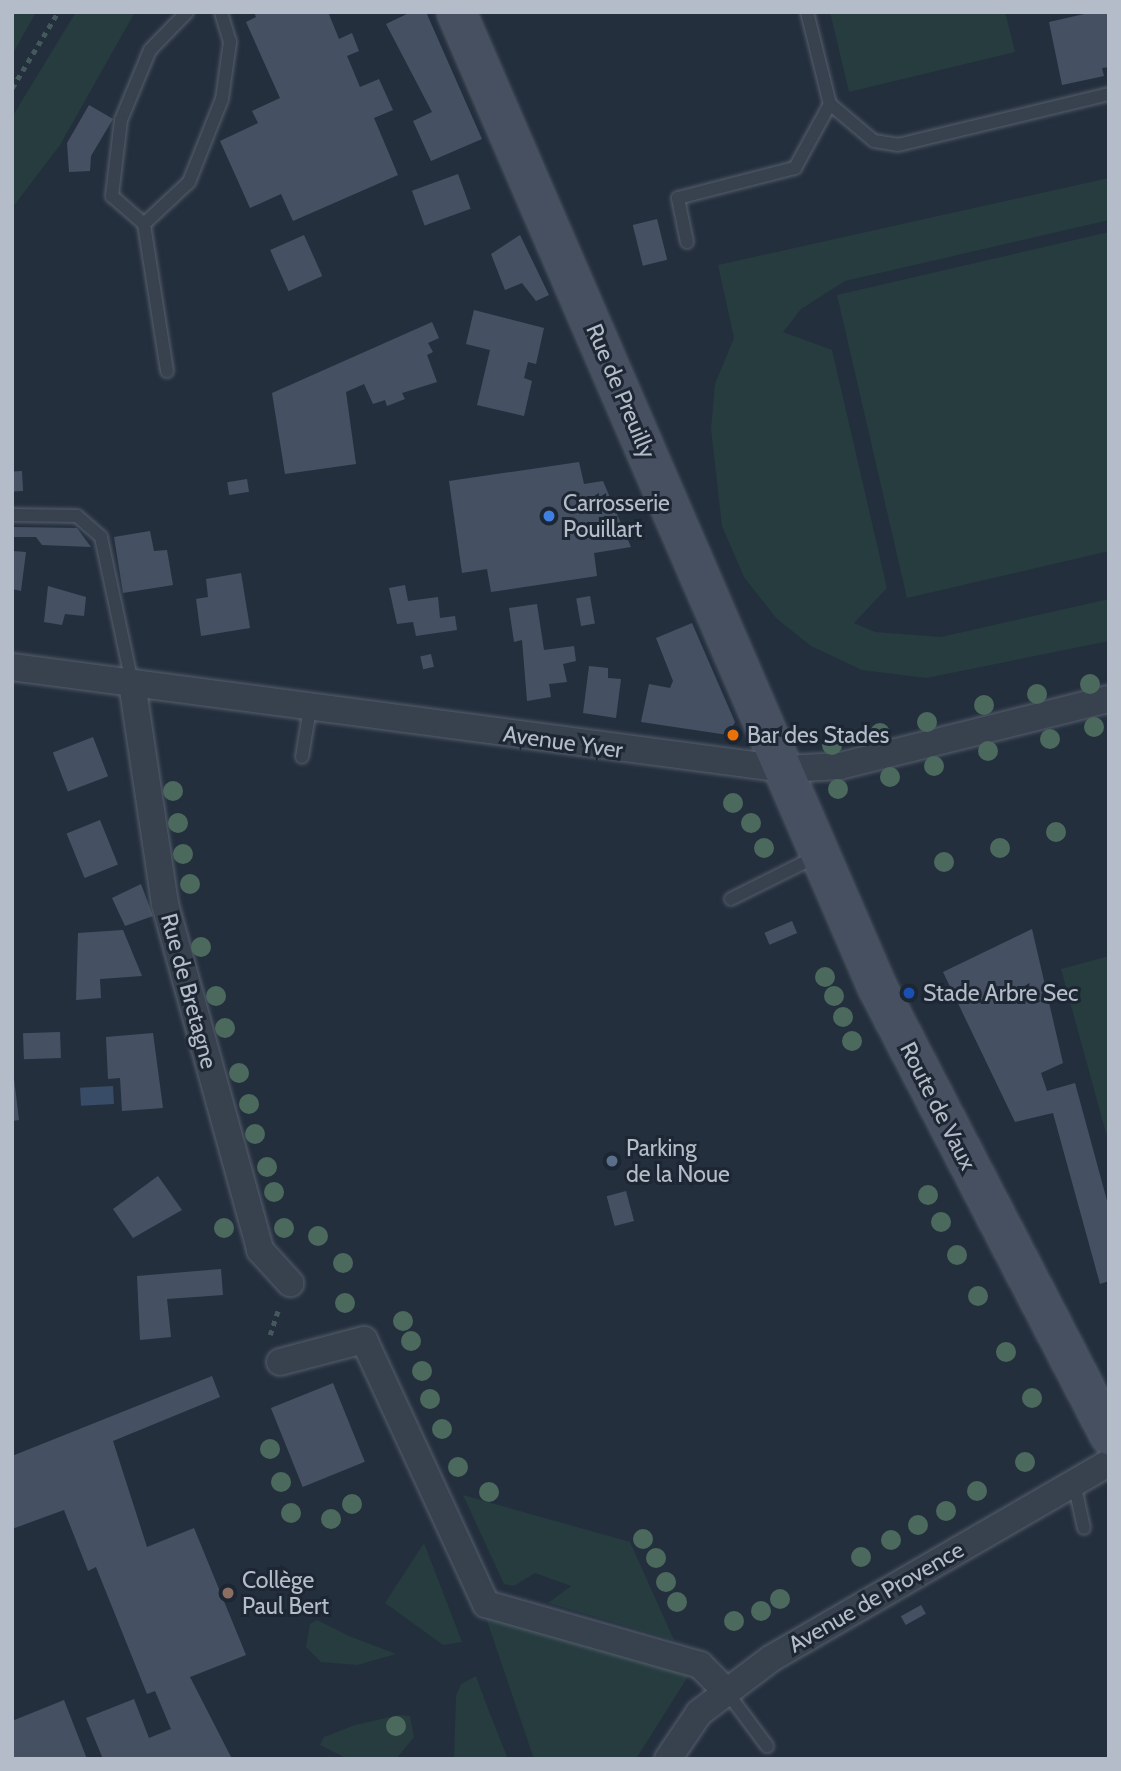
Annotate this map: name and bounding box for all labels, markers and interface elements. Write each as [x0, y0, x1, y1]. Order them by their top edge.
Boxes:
street label: Rue de Preuilly [580, 320, 662, 462]
place label: Carrosserie Pouillart [563, 489, 670, 543]
marker: Carrosserie Pouillart [541, 508, 557, 524]
street label: Avenue Yver [501, 720, 625, 764]
place label: Bar des Stades [747, 721, 889, 749]
marker: Bar des Stades [725, 727, 741, 743]
street label: Rue de Bretagne [155, 910, 223, 1072]
place label: Stade Arbre Sec [923, 979, 1078, 1007]
marker: Stade Arbre Sec [901, 985, 917, 1001]
street label: Route de Vaux [894, 1038, 982, 1174]
place label: Parking de la Noue [626, 1134, 730, 1188]
marker: Parking de la Noue [604, 1153, 620, 1169]
street label: Avenue de Provence [783, 1536, 969, 1658]
place label: Collège Paul Bert [242, 1566, 329, 1620]
marker: Collège Paul Bert [220, 1585, 236, 1601]

